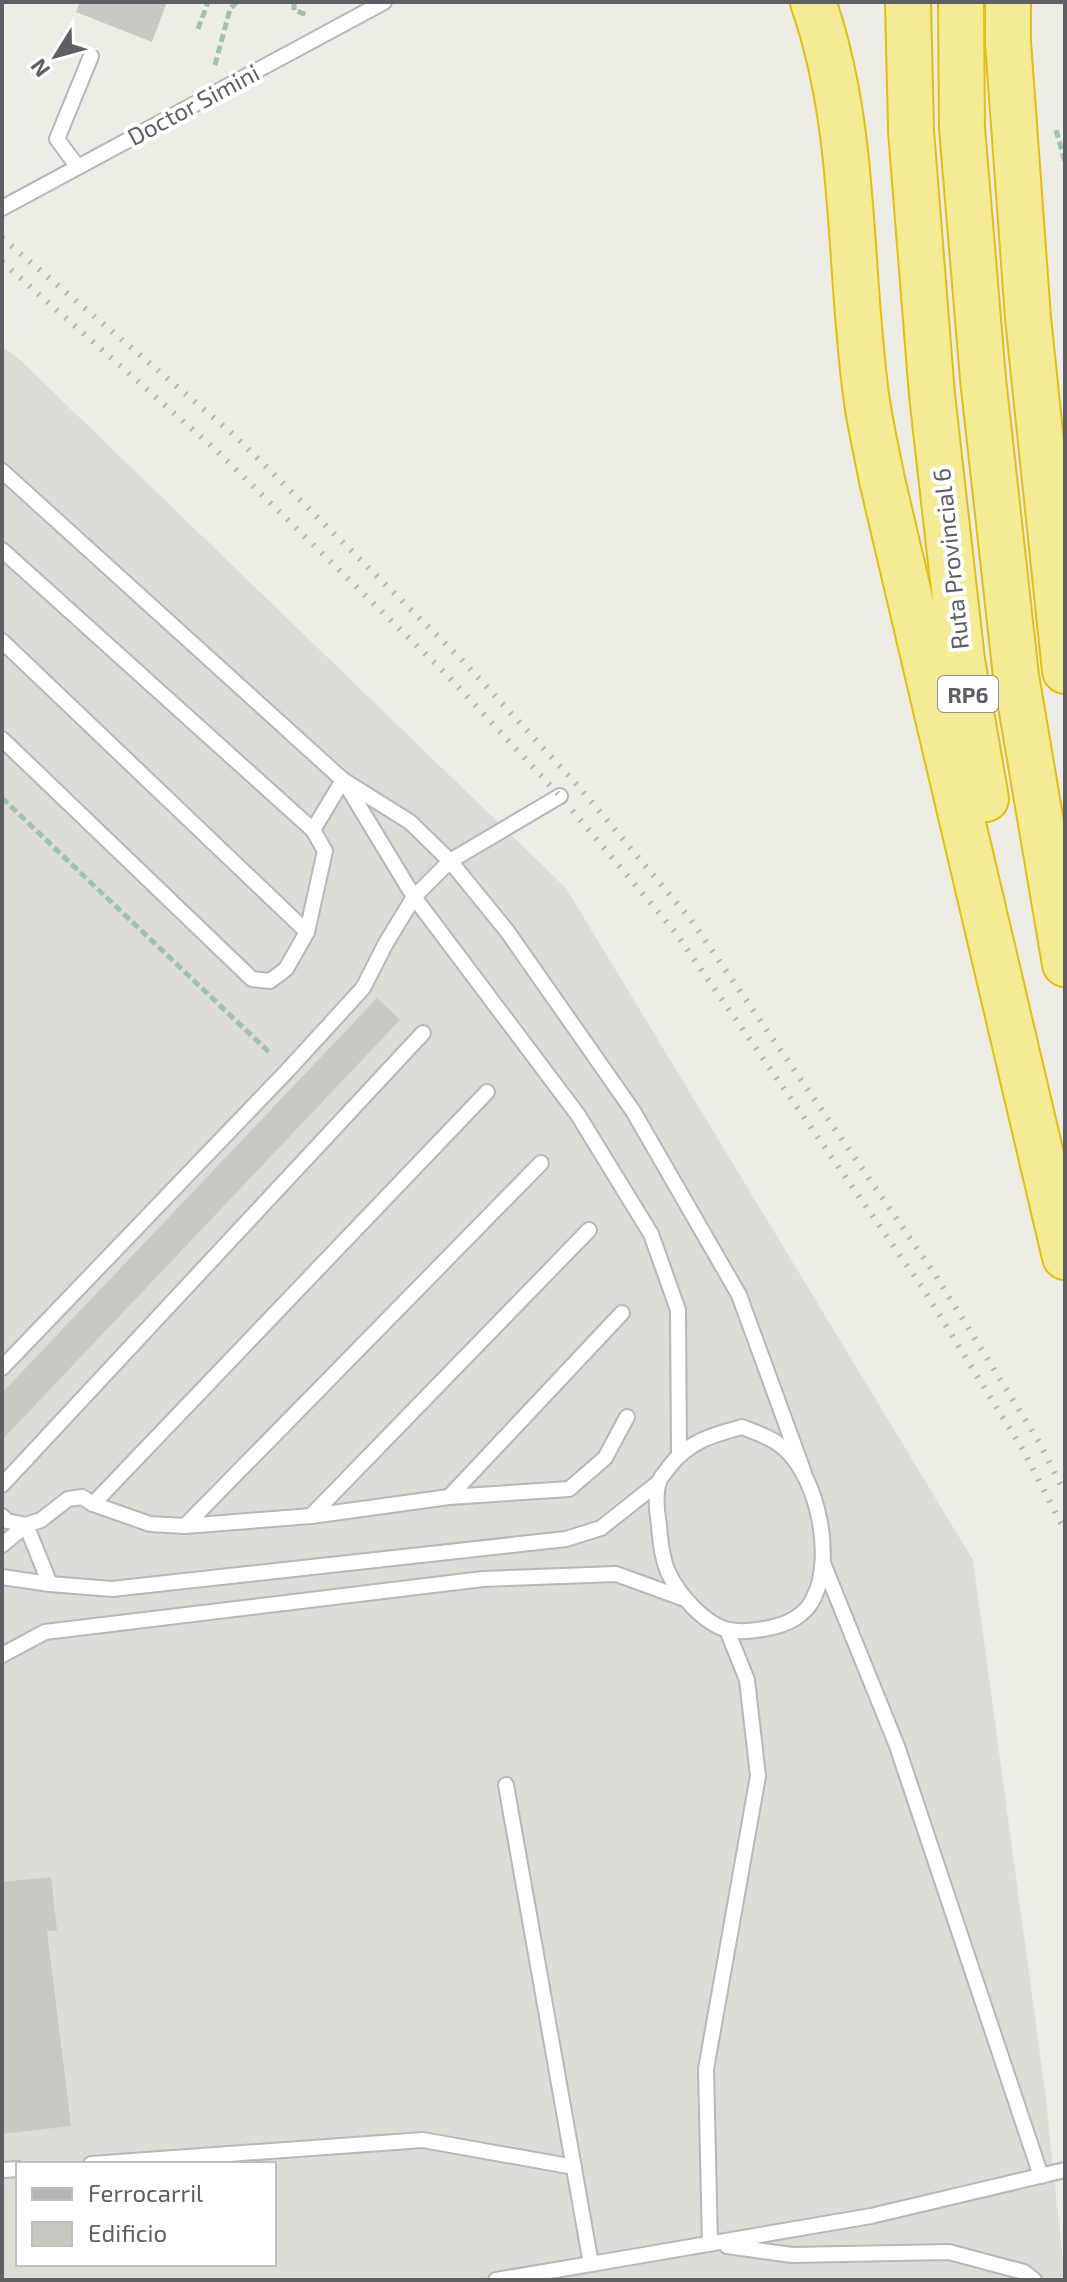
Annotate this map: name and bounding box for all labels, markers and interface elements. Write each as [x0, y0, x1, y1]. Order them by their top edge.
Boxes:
north arrow [16, 16, 96, 96]
text: N [24, 54, 54, 83]
street label: Doctor Simini [122, 57, 264, 151]
street label: Ruta Provincial 6 [926, 467, 974, 651]
road number: RP6 [938, 676, 998, 712]
legend [16, 2162, 276, 2266]
text: Ferrocarril [88, 2178, 203, 2207]
text: Edificio [88, 2218, 167, 2247]

